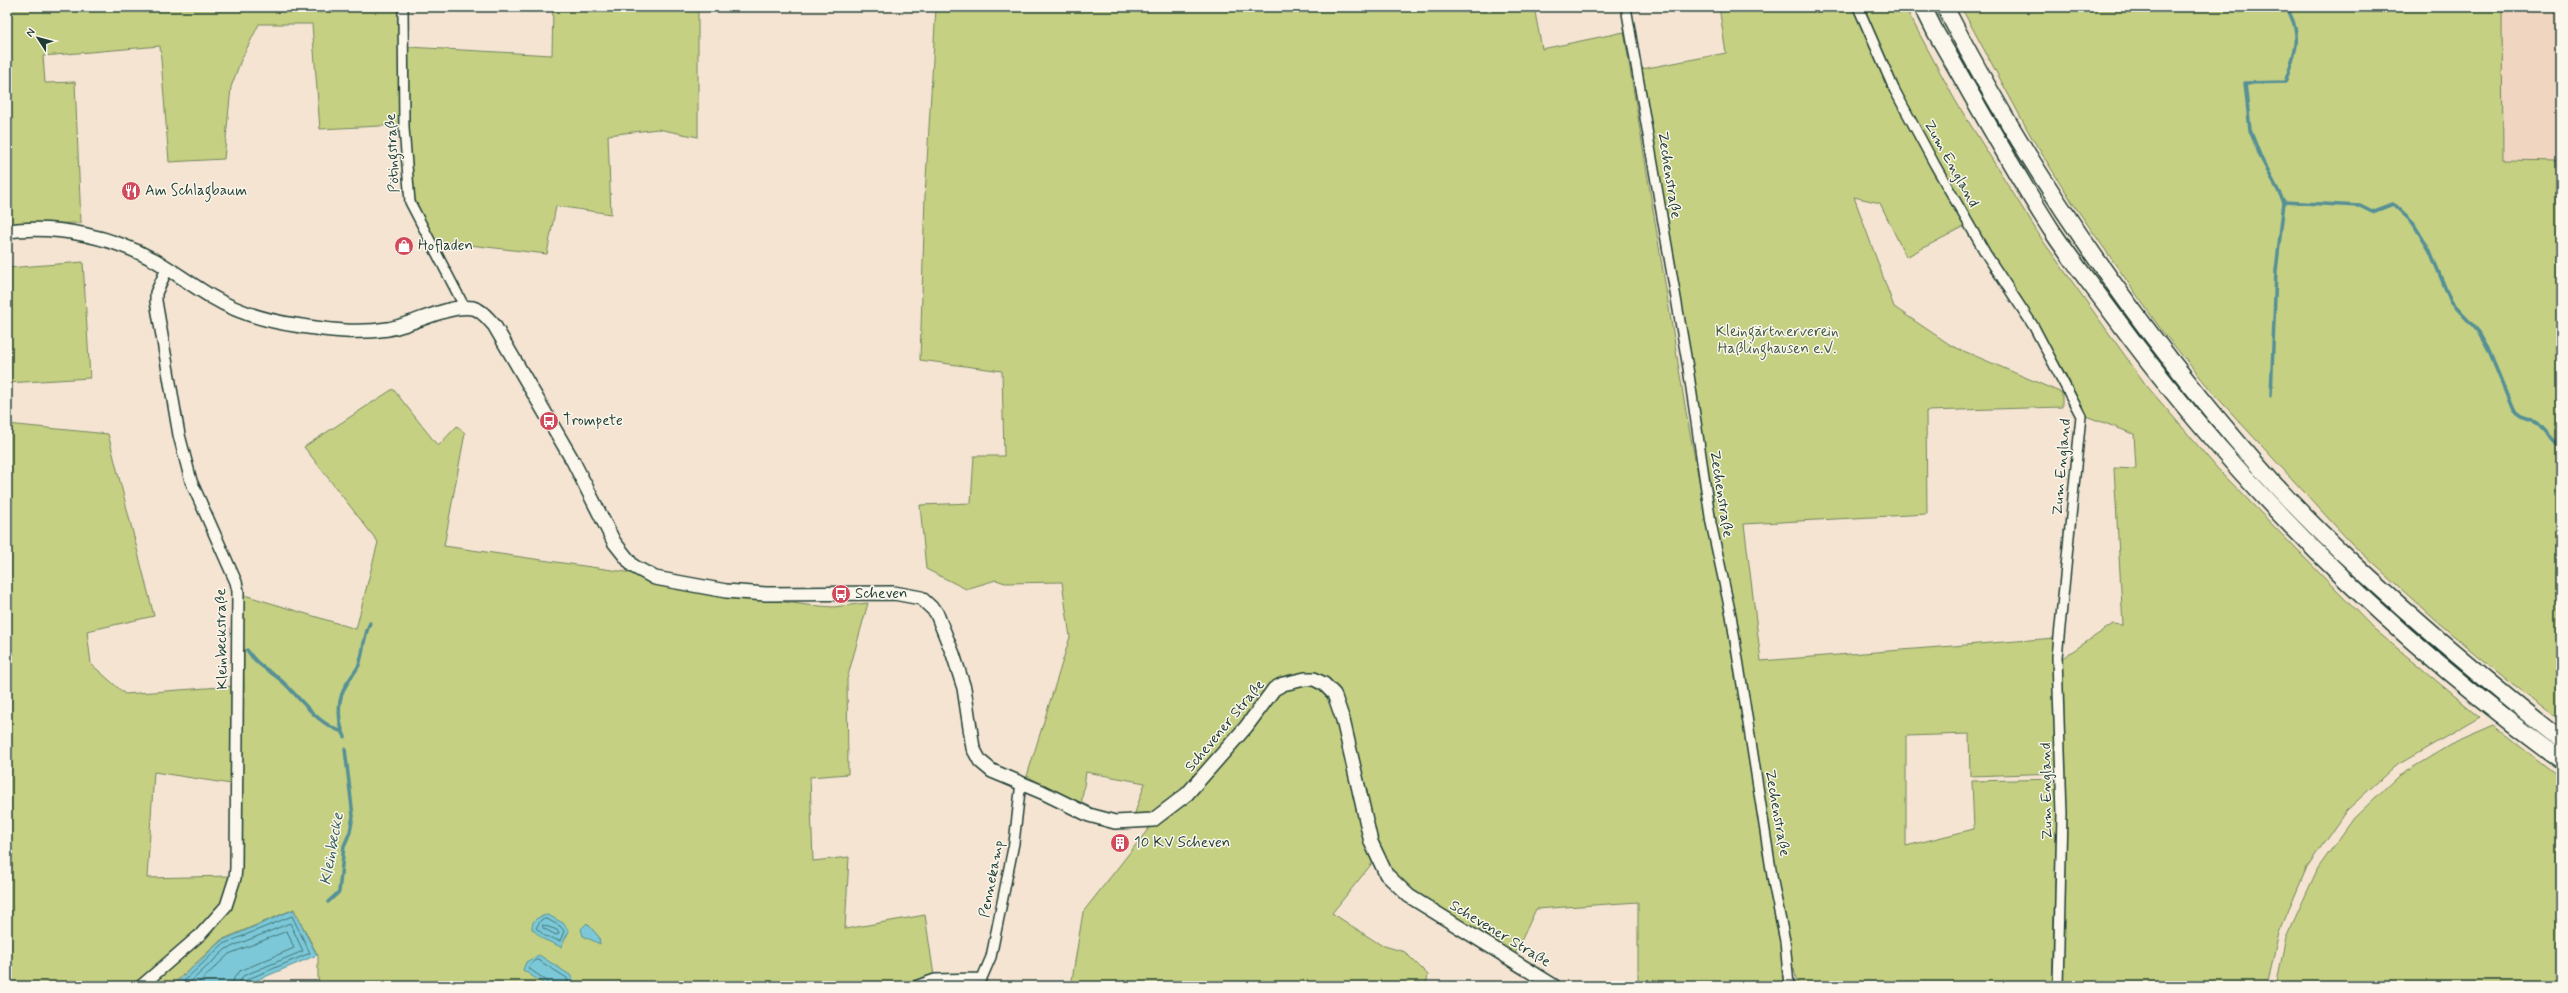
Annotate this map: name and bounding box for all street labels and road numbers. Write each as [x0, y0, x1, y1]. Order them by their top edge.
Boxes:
street label: Pötingstraße [381, 113, 406, 193]
street label: Zum England [1919, 117, 1983, 211]
street label: Zechenstraße [1652, 130, 1686, 220]
street label: Zum England [2048, 418, 2076, 516]
street label: Zechenstraße [1704, 449, 1738, 539]
street label: Kleinbeckstraße [211, 588, 233, 690]
street label: Schevener Straße [1180, 676, 1270, 776]
street label: Zum England [2036, 742, 2058, 840]
street label: Zechenstraße [1760, 768, 1794, 858]
street label: Pennekamp [975, 839, 1009, 919]
street label: Schevener Straße [1446, 896, 1554, 972]

